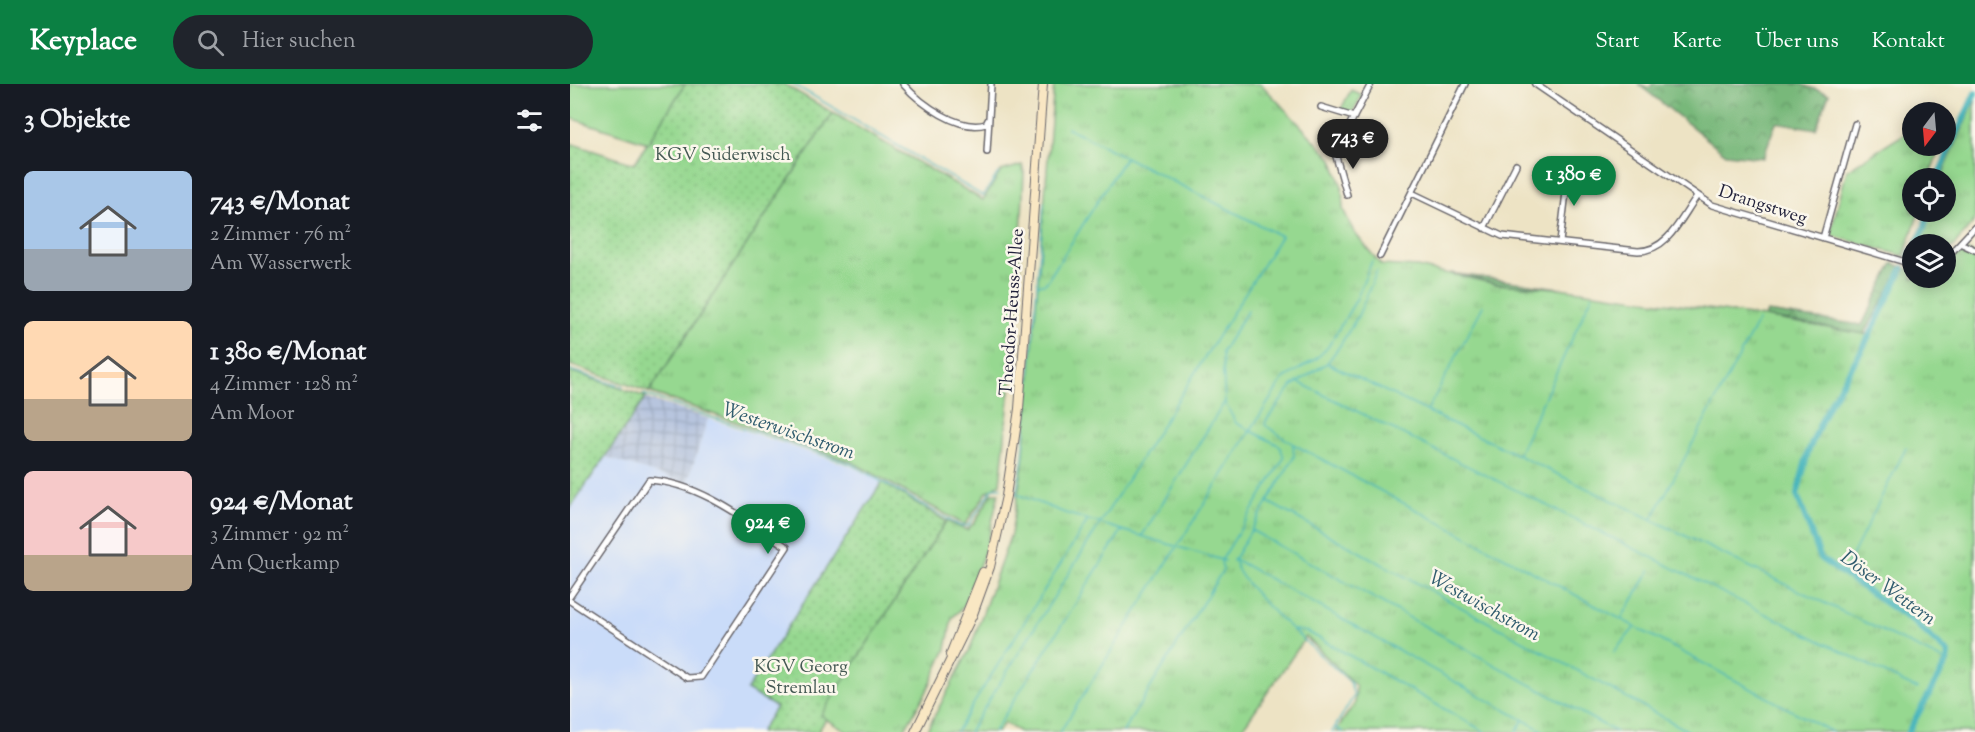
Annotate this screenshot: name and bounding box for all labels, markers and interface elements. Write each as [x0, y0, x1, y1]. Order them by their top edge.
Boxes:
search box [173, 15, 593, 69]
text: Keyplace [30, 22, 137, 62]
icon: search [194, 26, 227, 59]
text: Hier suchen [242, 26, 356, 58]
text: Start [1595, 27, 1639, 57]
text: Karte [1672, 27, 1722, 57]
text: Über uns [1755, 27, 1839, 57]
text: Kontakt [1872, 27, 1945, 57]
text: 3 Objekte [24, 102, 130, 139]
north arrow [1902, 102, 1956, 156]
map controls [1902, 102, 1956, 288]
icon: filters [513, 104, 546, 137]
pin: 743 € [1311, 119, 1395, 170]
text: 743 € [1331, 124, 1375, 153]
park label: KGV Süderwisch [655, 143, 791, 169]
pin: 1 380 € [1519, 156, 1629, 207]
text: 1 380 € [1546, 161, 1602, 190]
button: locate [1902, 168, 1956, 222]
street label: Drangstweg [1715, 179, 1810, 233]
text: 743 €/Monat [210, 184, 350, 221]
icon: home [72, 195, 144, 267]
text: 2 Zimmer · 76 m² [210, 221, 351, 250]
street label: Theodor-Heuss-Allee [994, 228, 1032, 397]
button: layers [1902, 234, 1956, 288]
text: Am Wasserwerk [210, 250, 352, 279]
text: 1 380 €/Monat [210, 334, 366, 371]
icon: home [72, 345, 144, 417]
text: 4 Zimmer · 128 m² [210, 371, 358, 400]
water label: Westerwischstrom [718, 396, 858, 469]
text: Am Moor [210, 400, 295, 429]
text: 924 €/Monat [210, 484, 353, 521]
icon: home [72, 495, 144, 567]
pin: 924 € [726, 504, 810, 555]
text: 924 € [745, 509, 791, 538]
text: 3 Zimmer · 92 m² [210, 521, 349, 550]
water label: Döser Wettern [1834, 544, 1942, 634]
text: Am Querkamp [210, 550, 340, 579]
water label: Westwischstrom [1423, 564, 1545, 650]
park label: KGV Georg Stremlau [754, 655, 848, 702]

